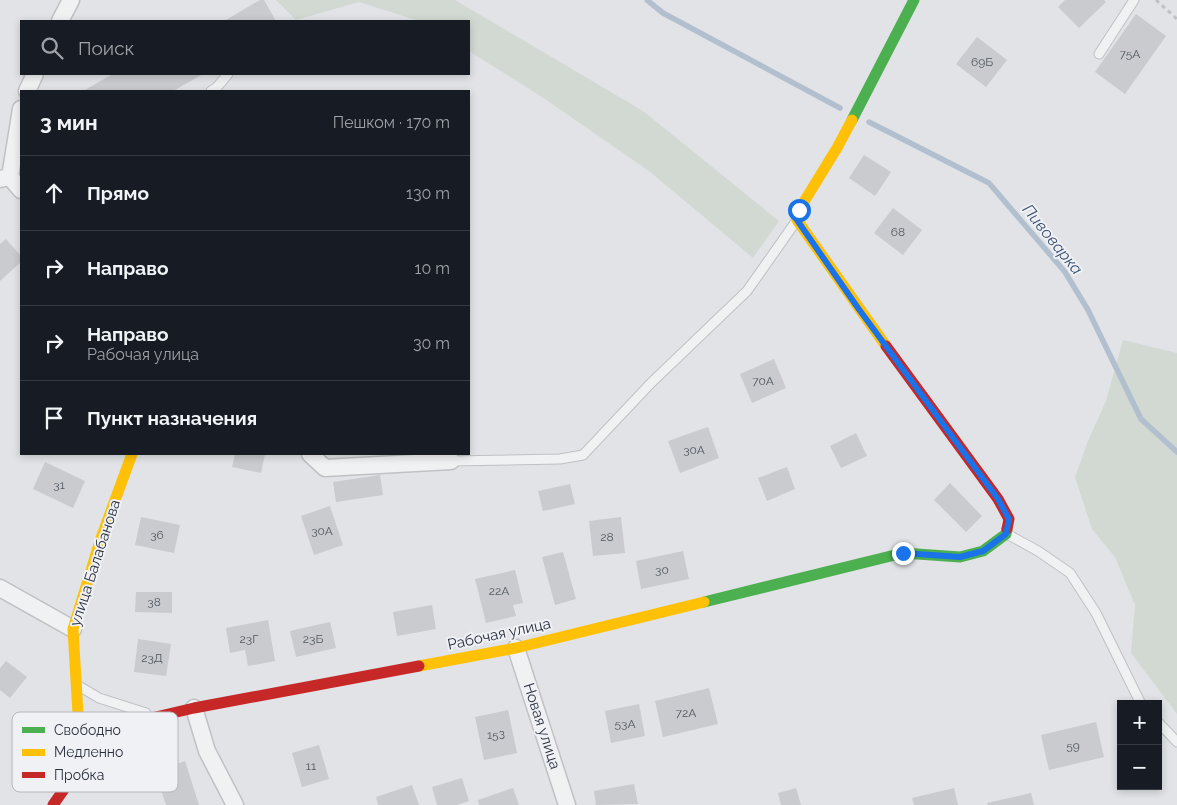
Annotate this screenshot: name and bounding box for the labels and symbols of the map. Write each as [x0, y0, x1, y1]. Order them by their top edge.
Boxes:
house number: 75А [1120, 47, 1140, 61]
house number: 69Б [971, 55, 993, 69]
route start [788, 199, 811, 222]
water label: Пивоварка [1019, 200, 1087, 279]
house number: 68 [891, 225, 905, 239]
house number: 70А [752, 374, 774, 388]
house number: 30А [683, 443, 705, 457]
house number: 31 [53, 478, 65, 492]
street label: улица Балабанова [66, 497, 124, 629]
house number: 30А [311, 524, 333, 538]
house number: 36 [150, 528, 164, 542]
house number: 28 [600, 530, 614, 544]
route end [892, 542, 915, 565]
house number: 30 [655, 563, 669, 577]
house number: 22А [489, 584, 509, 598]
house number: 38 [147, 595, 161, 609]
street label: Рабочая улица [446, 614, 552, 654]
house number: 23Г [240, 632, 258, 646]
house number: 23Б [303, 632, 323, 646]
house number: 23Д [141, 651, 163, 665]
street label: Новая улица [520, 681, 564, 771]
house number: 72А [676, 706, 696, 720]
legend [12, 712, 178, 792]
house number: 53А [614, 717, 636, 731]
text: Свободно [54, 722, 121, 738]
house number: 15З [487, 728, 506, 742]
house number: 59 [1066, 739, 1080, 753]
text: Медленно [54, 744, 123, 760]
house number: 11 [306, 759, 316, 773]
text: Пробка [54, 767, 104, 783]

